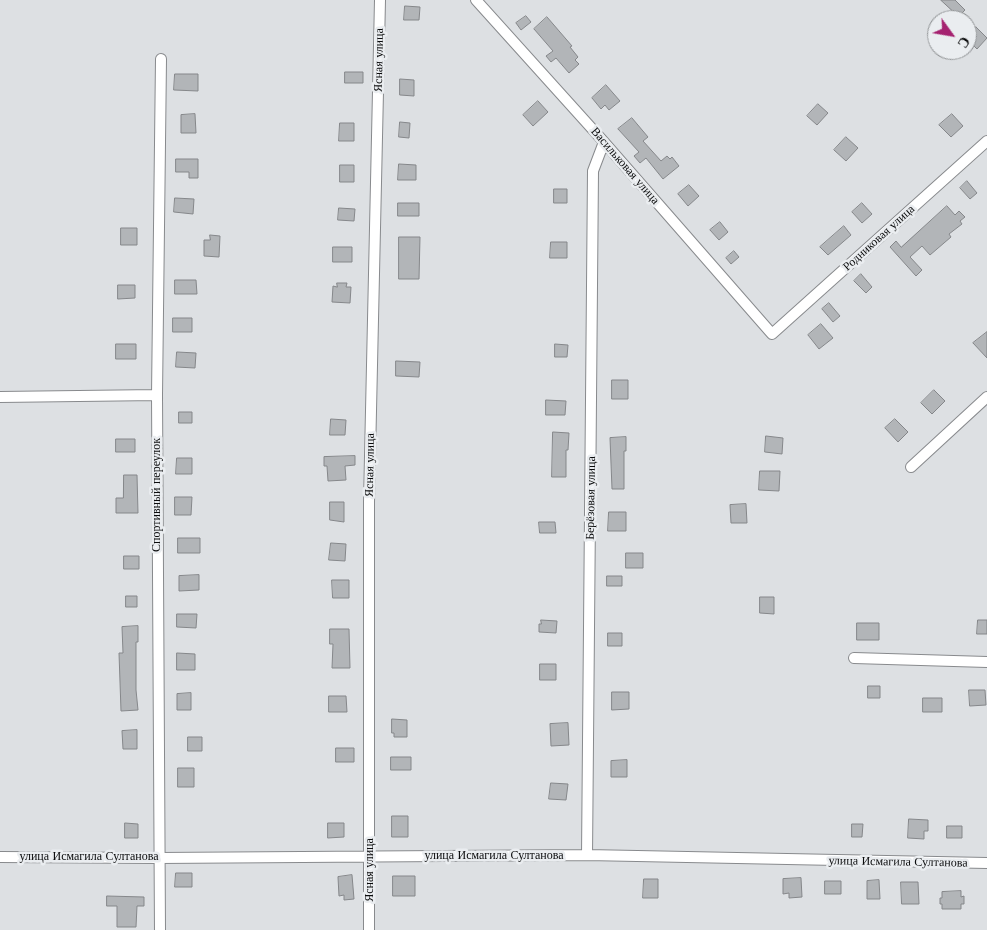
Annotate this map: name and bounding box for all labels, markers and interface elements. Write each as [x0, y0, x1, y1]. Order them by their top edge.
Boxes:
north arrow [927, 10, 977, 60]
street label: Ясная улица [371, 28, 387, 92]
text: С [954, 33, 974, 51]
street label: Васильковая улица [588, 125, 662, 207]
street label: Родниковая улица [840, 202, 918, 274]
street label: Ясная улица [362, 433, 378, 497]
street label: Спортивный переулок [150, 438, 164, 552]
street label: Берёзовая улица [583, 456, 599, 540]
street label: Ясная улица [363, 838, 377, 902]
street label: улица Исмагила Султанова [424, 849, 564, 863]
street label: улица Исмагила Султанова [19, 850, 159, 864]
street label: улица Исмагила Султанова [828, 854, 968, 870]

